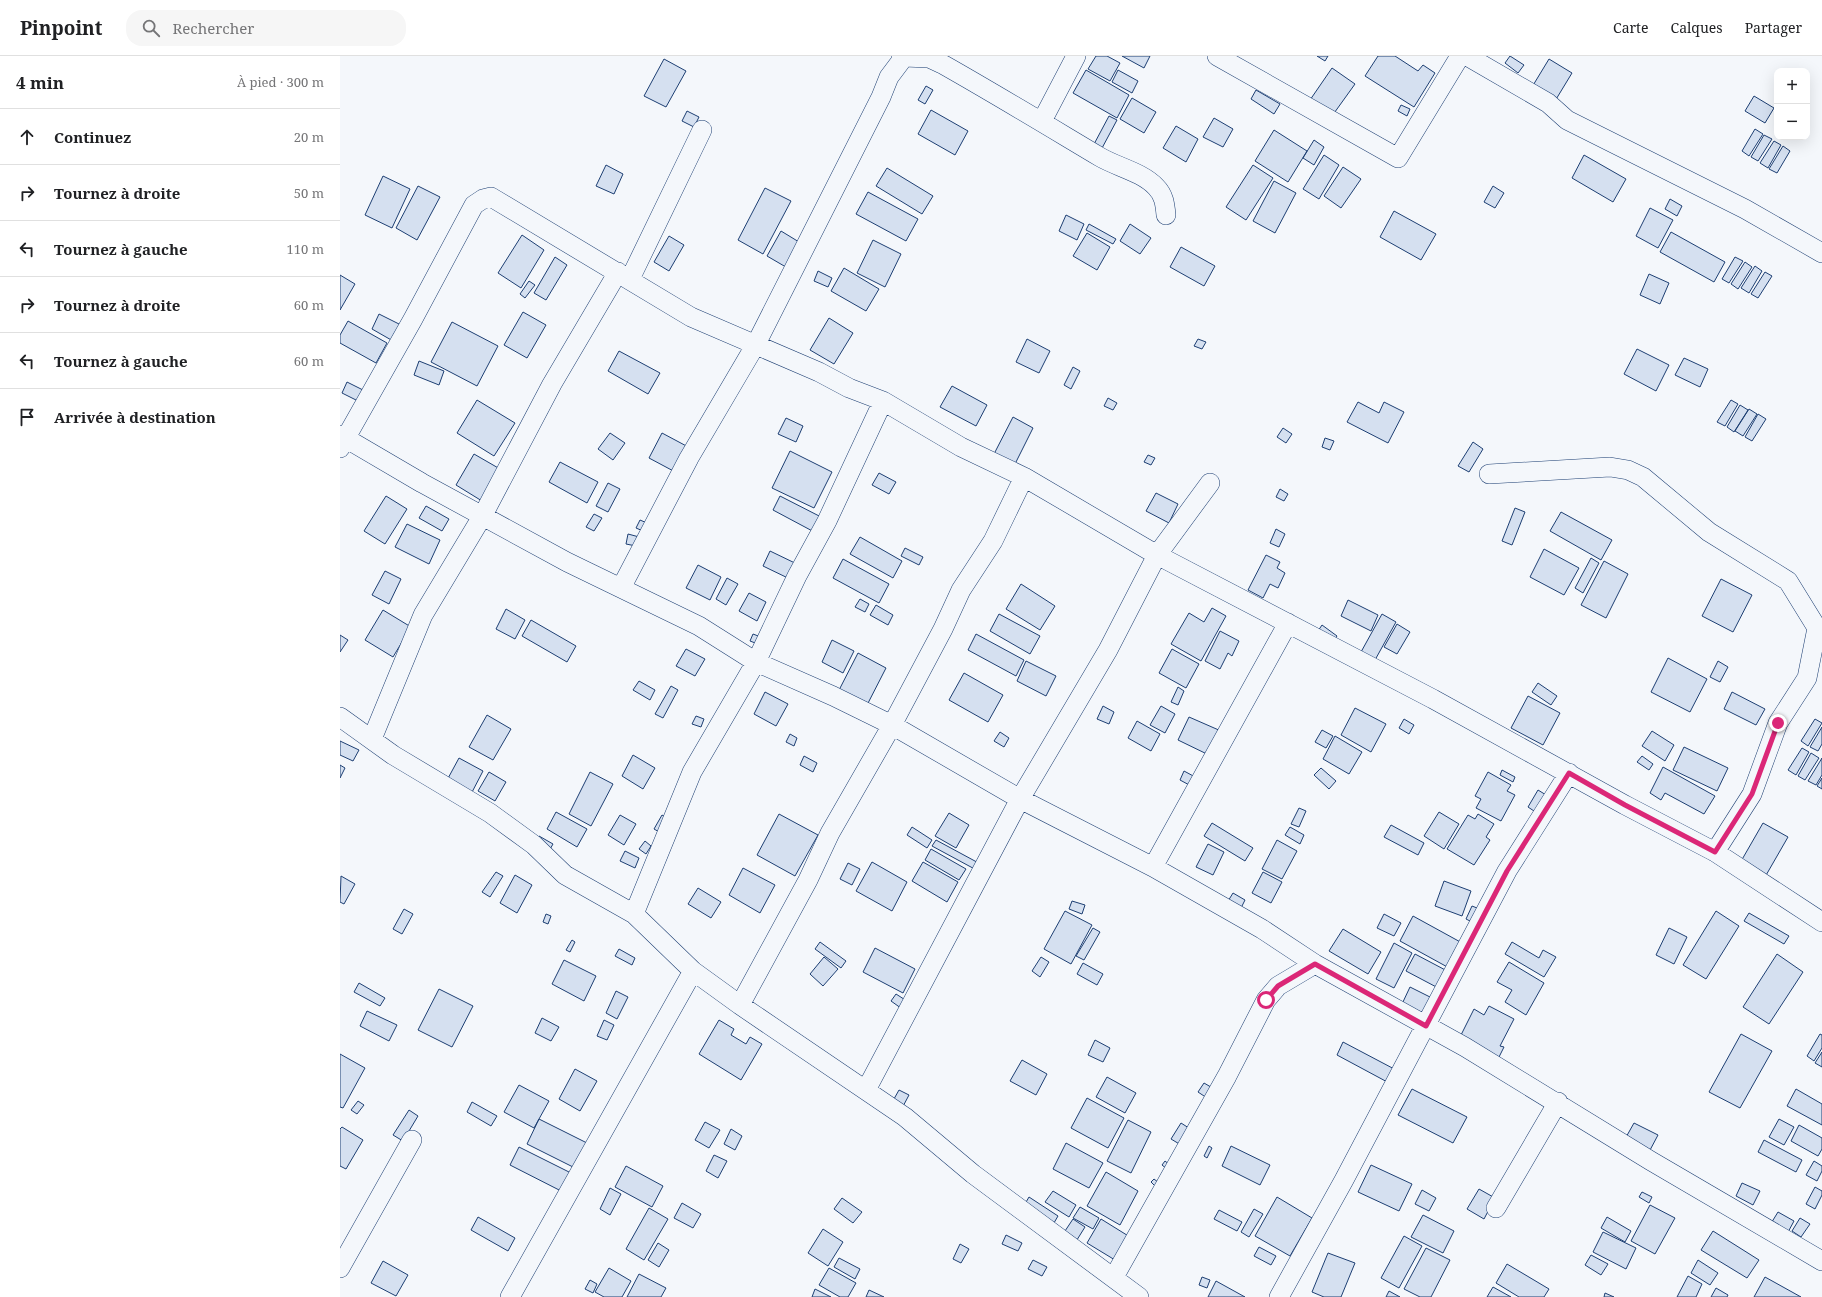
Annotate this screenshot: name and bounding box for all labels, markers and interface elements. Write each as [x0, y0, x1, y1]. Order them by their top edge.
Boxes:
search box [126, 10, 406, 46]
text: Pinpoint [20, 15, 102, 41]
icon: search [140, 17, 162, 39]
text: Rechercher [172, 18, 254, 38]
text: Carte [1613, 18, 1649, 37]
text: Calques [1671, 18, 1723, 37]
text: Partager [1745, 18, 1802, 37]
map controls [1774, 68, 1810, 140]
button: + [1774, 68, 1810, 104]
text: 4 min [16, 71, 64, 94]
text: À pied · 300 m [237, 73, 324, 91]
button: − [1774, 104, 1810, 140]
icon: ahead [16, 126, 38, 148]
text: Continuez [54, 127, 131, 147]
text: 20 m [294, 128, 324, 146]
icon: right [16, 182, 38, 204]
text: Tournez à droite [54, 183, 180, 203]
text: 50 m [294, 184, 324, 202]
icon: left [16, 238, 38, 260]
text: Tournez à gauche [54, 239, 188, 259]
text: 110 m [287, 240, 324, 258]
icon: right [16, 294, 38, 316]
text: Tournez à droite [54, 295, 180, 315]
text: 60 m [294, 296, 324, 314]
icon: left [16, 350, 38, 372]
text: Tournez à gauche [54, 351, 188, 371]
text: 60 m [294, 352, 324, 370]
icon: arrive [16, 406, 38, 428]
text: Arrivée à destination [54, 407, 216, 427]
route end [1769, 714, 1787, 732]
route start [1257, 991, 1275, 1009]

